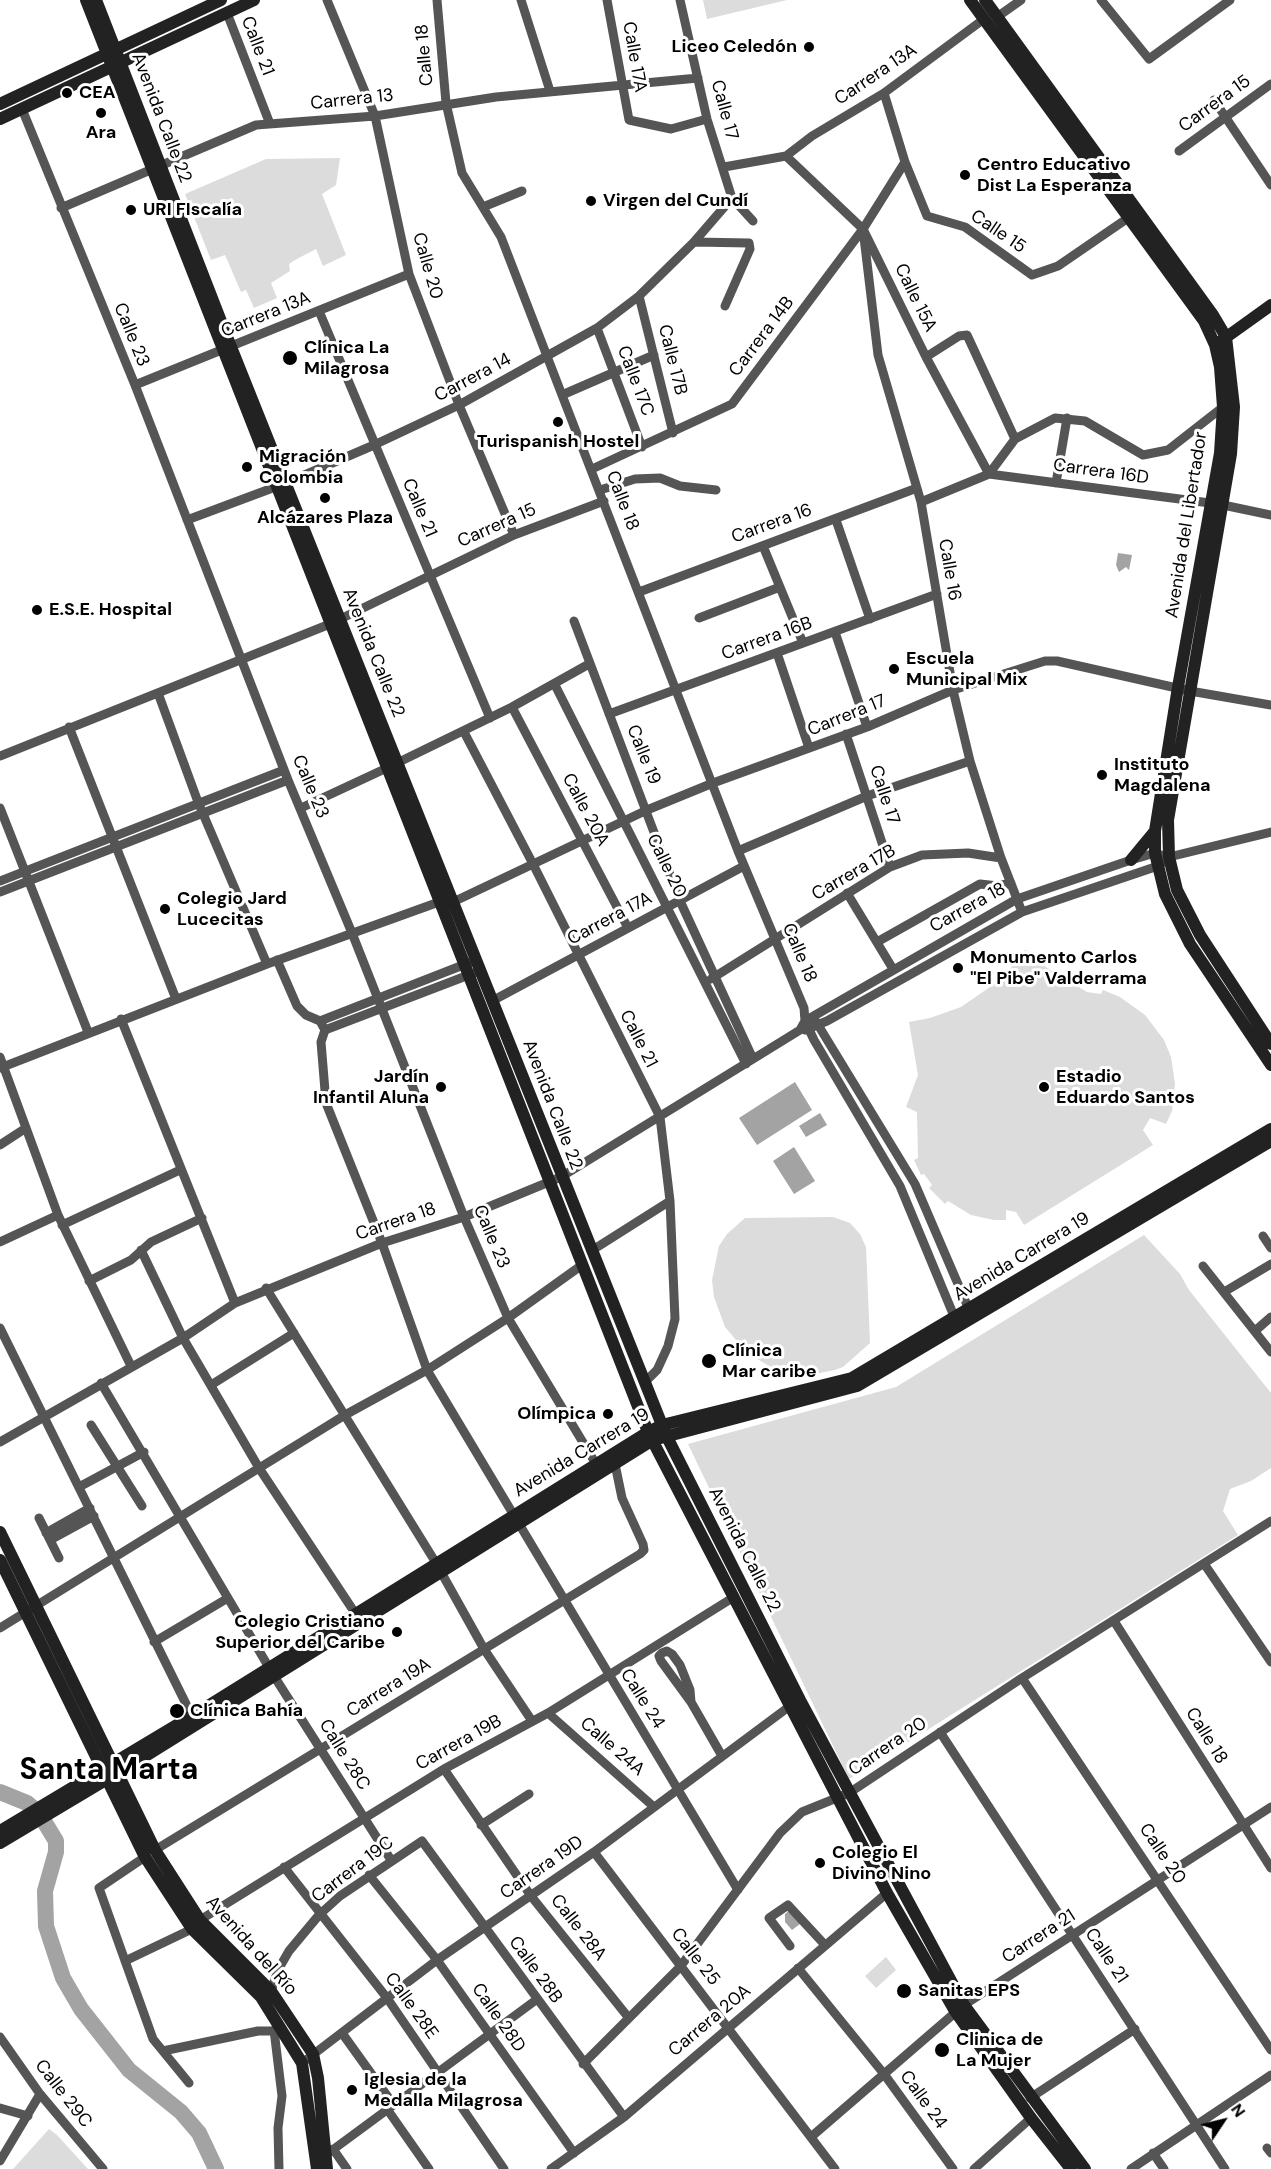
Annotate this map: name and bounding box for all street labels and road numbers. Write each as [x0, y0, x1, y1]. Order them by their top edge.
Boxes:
street label: Calle 21 [236, 13, 278, 79]
street label: Calle 17A [617, 20, 651, 94]
street label: Calle 18 [412, 23, 438, 87]
street label: Carrera 13A [831, 40, 921, 110]
street label: Avenida Calle 22 [126, 50, 196, 186]
street label: Carrera 15 [1175, 71, 1255, 137]
street label: Calle 17 [706, 78, 742, 142]
street label: Carrera 13 [309, 85, 395, 115]
street label: Calle 15 [966, 206, 1030, 258]
street label: Calle 20 [407, 230, 447, 302]
street label: Calle 15A [889, 260, 941, 336]
street label: Carrera 13A [218, 287, 314, 343]
street label: Carrera 14B [725, 293, 799, 381]
street label: Calle 23 [108, 300, 154, 370]
street label: Calle 17B [653, 323, 691, 397]
street label: Calle 17C [612, 343, 658, 419]
street label: Carrera 14 [431, 349, 515, 407]
street label: Avenida del Libertador [1162, 430, 1212, 620]
street label: Carrera 16D [1052, 455, 1150, 489]
street label: Calle 18 [601, 468, 643, 534]
street label: Calle 21 [397, 475, 441, 541]
street label: Carrera 15 [454, 499, 540, 553]
street label: Carrera 16 [729, 499, 815, 549]
street label: Calle 16 [933, 537, 965, 603]
street label: Avenida Calle 22 [337, 585, 409, 721]
street label: Carrera 16B [719, 613, 815, 665]
street label: Carrera 17 [805, 691, 889, 741]
street label: Calle 19 [621, 722, 665, 788]
street label: Calle 23 [287, 752, 333, 822]
street label: Calle 17 [864, 763, 904, 827]
street label: Calle 20A [557, 770, 613, 850]
street label: Calle 20 [641, 831, 691, 901]
street label: Carrera 17B [808, 840, 900, 906]
street label: Carrera 18 [926, 878, 1010, 938]
street label: Carrera 17A [564, 888, 656, 950]
street label: Calle 18 [777, 920, 821, 986]
street label: Calle 21 [614, 1007, 662, 1071]
street label: Avenida Calle 22 [517, 1037, 587, 1173]
street label: Carrera 18 [353, 1198, 439, 1246]
street label: Calle 23 [468, 1202, 514, 1272]
street label: Avenida Carrera 19 [950, 1208, 1094, 1306]
street label: Avenida Carrera 19 [510, 1404, 654, 1502]
street label: Avenida Calle 22 [703, 1484, 785, 1616]
street label: Carrera 19A [343, 1654, 435, 1722]
street label: Calle 24 [615, 1665, 669, 1733]
street label: Calle 18 [1180, 1704, 1232, 1768]
street label: Carrera 19B [412, 1711, 506, 1775]
street label: Calle 24A [575, 1713, 649, 1781]
street label: Carrera 20 [845, 1713, 931, 1781]
street label: Calle 28C [314, 1716, 374, 1794]
street label: Calle 20 [1134, 1820, 1190, 1888]
street label: Carrera 19D [496, 1831, 588, 1905]
street label: Carrera 19C [308, 1832, 398, 1908]
street label: Calle 28A [545, 1891, 611, 1965]
street label: Avenida del Río [201, 1892, 301, 2000]
street label: Carrera 21 [998, 1905, 1080, 1969]
street label: Calle 25 [666, 1924, 724, 1990]
street label: Calle 21 [1080, 1924, 1132, 1988]
street label: Calle 28B [503, 1932, 567, 2008]
street label: Calle 28E [380, 1969, 442, 2043]
street label: Calle 28D [466, 1979, 530, 2057]
street label: Carrera 20A [664, 1980, 756, 2062]
street label: Calle 29C [30, 2056, 96, 2132]
street label: Calle 24 [895, 2067, 951, 2133]

